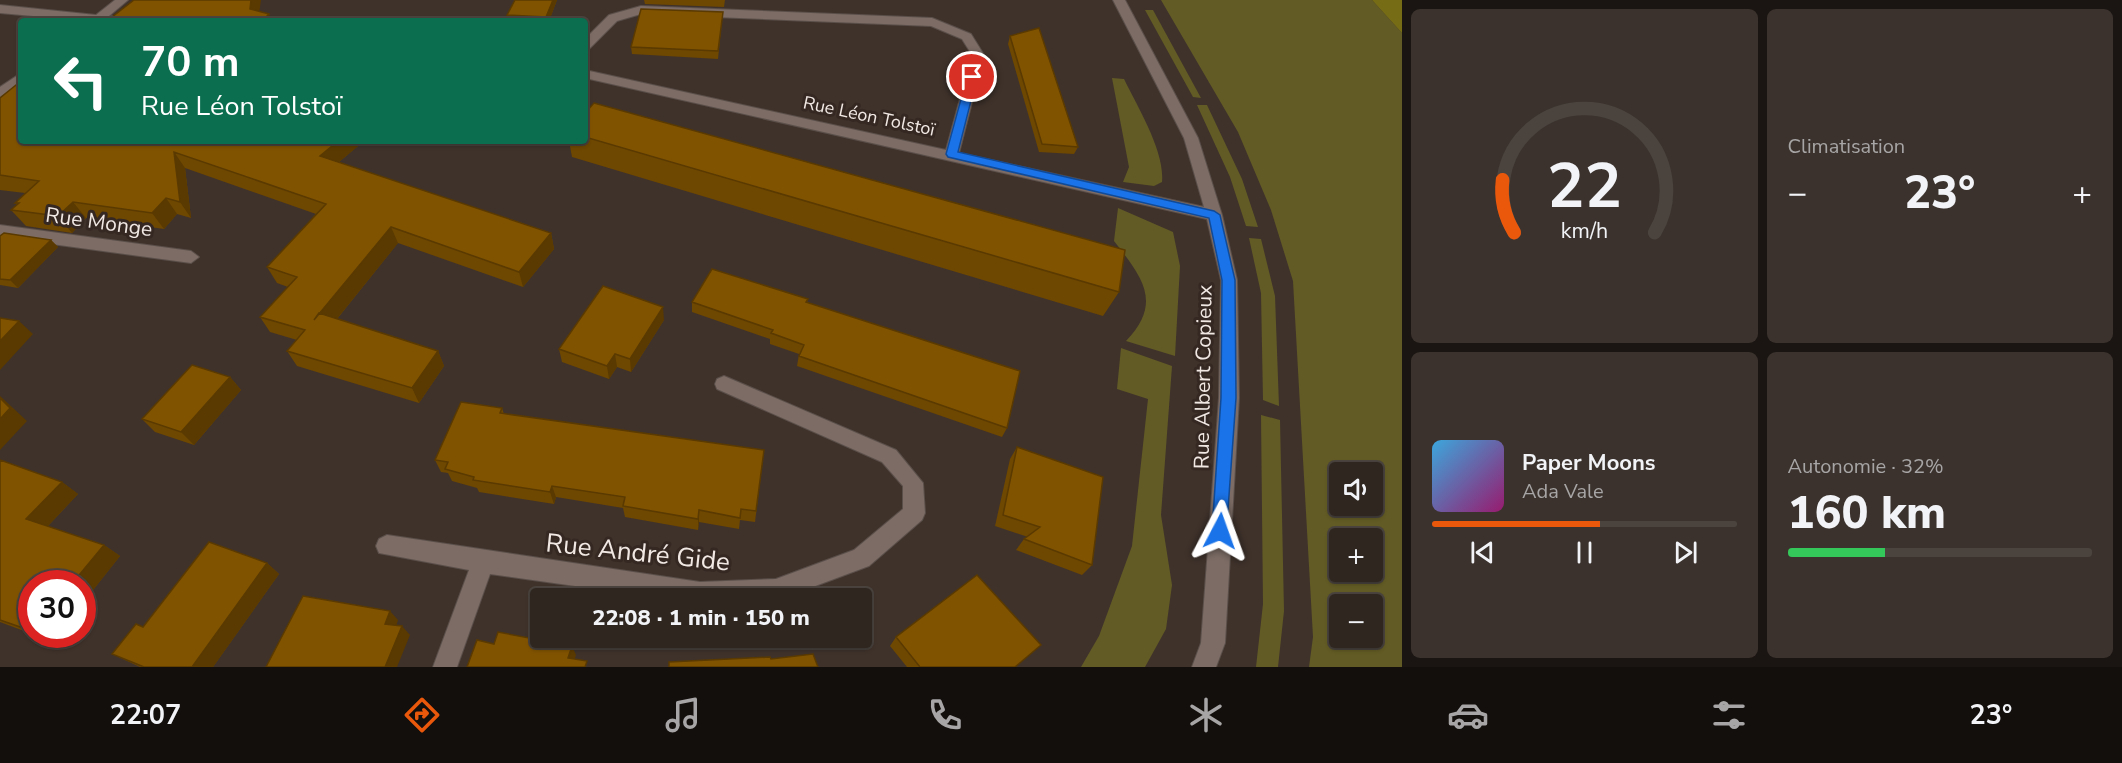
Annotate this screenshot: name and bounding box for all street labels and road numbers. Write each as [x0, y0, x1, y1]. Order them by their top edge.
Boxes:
street label: Rue Léon Tolstoï [801, 90, 938, 142]
street label: Rue Monge [44, 201, 154, 243]
street label: Rue Albert Copieux [1187, 285, 1219, 469]
street label: Rue André Gide [544, 525, 732, 580]

